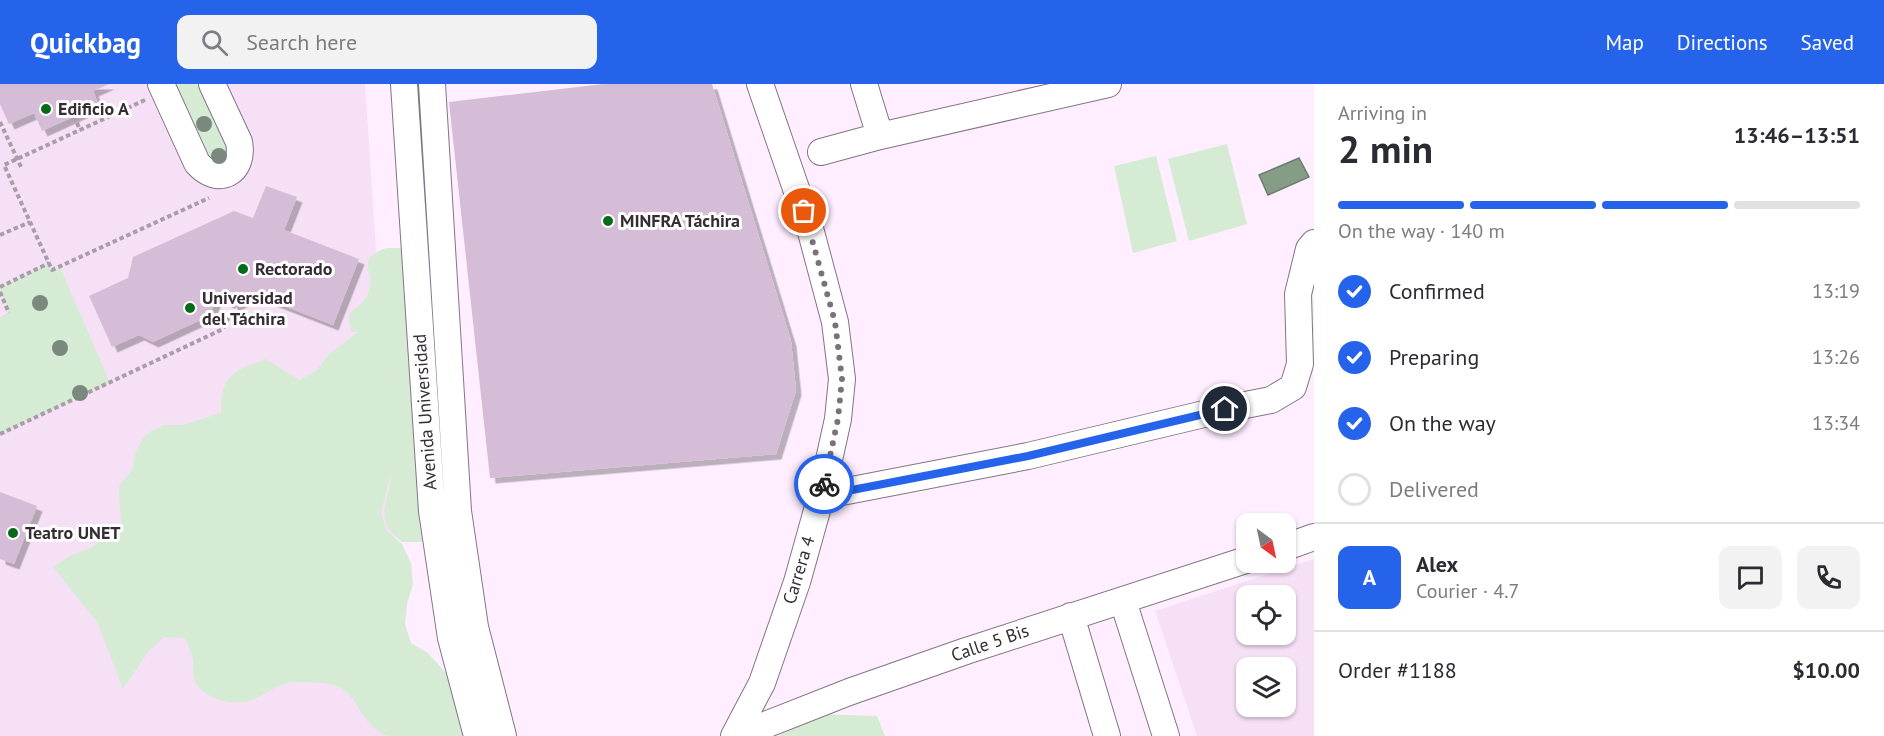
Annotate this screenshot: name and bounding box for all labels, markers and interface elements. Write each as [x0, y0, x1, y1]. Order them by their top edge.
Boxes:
search box [177, 15, 597, 69]
text: Quickbag [30, 24, 141, 61]
icon: search [198, 26, 231, 59]
text: Search here [246, 28, 357, 56]
text: Map [1605, 29, 1644, 56]
text: Directions [1677, 29, 1768, 56]
text: Saved [1801, 29, 1854, 56]
place label: Edificio A [58, 97, 129, 120]
text: Arriving in [1338, 100, 1427, 126]
marker: Edificio A [39, 102, 53, 116]
text: 13:46–13:51 [1734, 121, 1860, 149]
text: 2 min [1338, 123, 1433, 174]
pin [778, 185, 829, 236]
icon: bag [787, 194, 820, 227]
place label: MINFRA Táchira [620, 209, 740, 232]
marker: MINFRA Táchira [601, 214, 615, 228]
text: On the way · 140 m [1338, 218, 1505, 244]
place label: Rectorado [255, 257, 333, 280]
marker: Rectorado [236, 262, 250, 276]
icon: check [1338, 275, 1371, 308]
text: Confirmed [1389, 277, 1485, 305]
text: 13:19 [1812, 278, 1860, 304]
place label: Universidad del Táchira [202, 286, 293, 330]
marker: Universidad del Táchira [183, 301, 197, 315]
street label: Avenida Universidad [408, 333, 441, 491]
icon: check [1338, 341, 1371, 374]
text: Preparing [1389, 343, 1479, 371]
text: 13:26 [1812, 344, 1860, 370]
pin [1199, 383, 1250, 434]
icon: home [1208, 392, 1241, 425]
icon: check [1338, 407, 1371, 440]
text: On the way [1389, 409, 1496, 437]
text: 13:34 [1812, 410, 1860, 436]
courier [794, 454, 854, 514]
icon: bike [808, 468, 841, 501]
text: Delivered [1389, 475, 1479, 503]
north arrow [1236, 513, 1296, 573]
map controls [1236, 513, 1296, 717]
place label: Teatro UNET [25, 521, 121, 544]
marker: Teatro UNET [6, 526, 20, 540]
street label: Carrera 4 [777, 533, 820, 607]
button: chat [1719, 546, 1782, 609]
button: phone [1797, 546, 1860, 609]
text: Alex [1416, 550, 1458, 578]
text: A [1363, 563, 1376, 591]
text: Courier · 4.7 [1416, 578, 1519, 604]
button: locate [1236, 585, 1296, 645]
street label: Calle 5 Bis [948, 618, 1032, 667]
text: Order #1188 [1338, 656, 1457, 684]
text: $10.00 [1792, 656, 1860, 684]
button: layers [1236, 657, 1296, 717]

